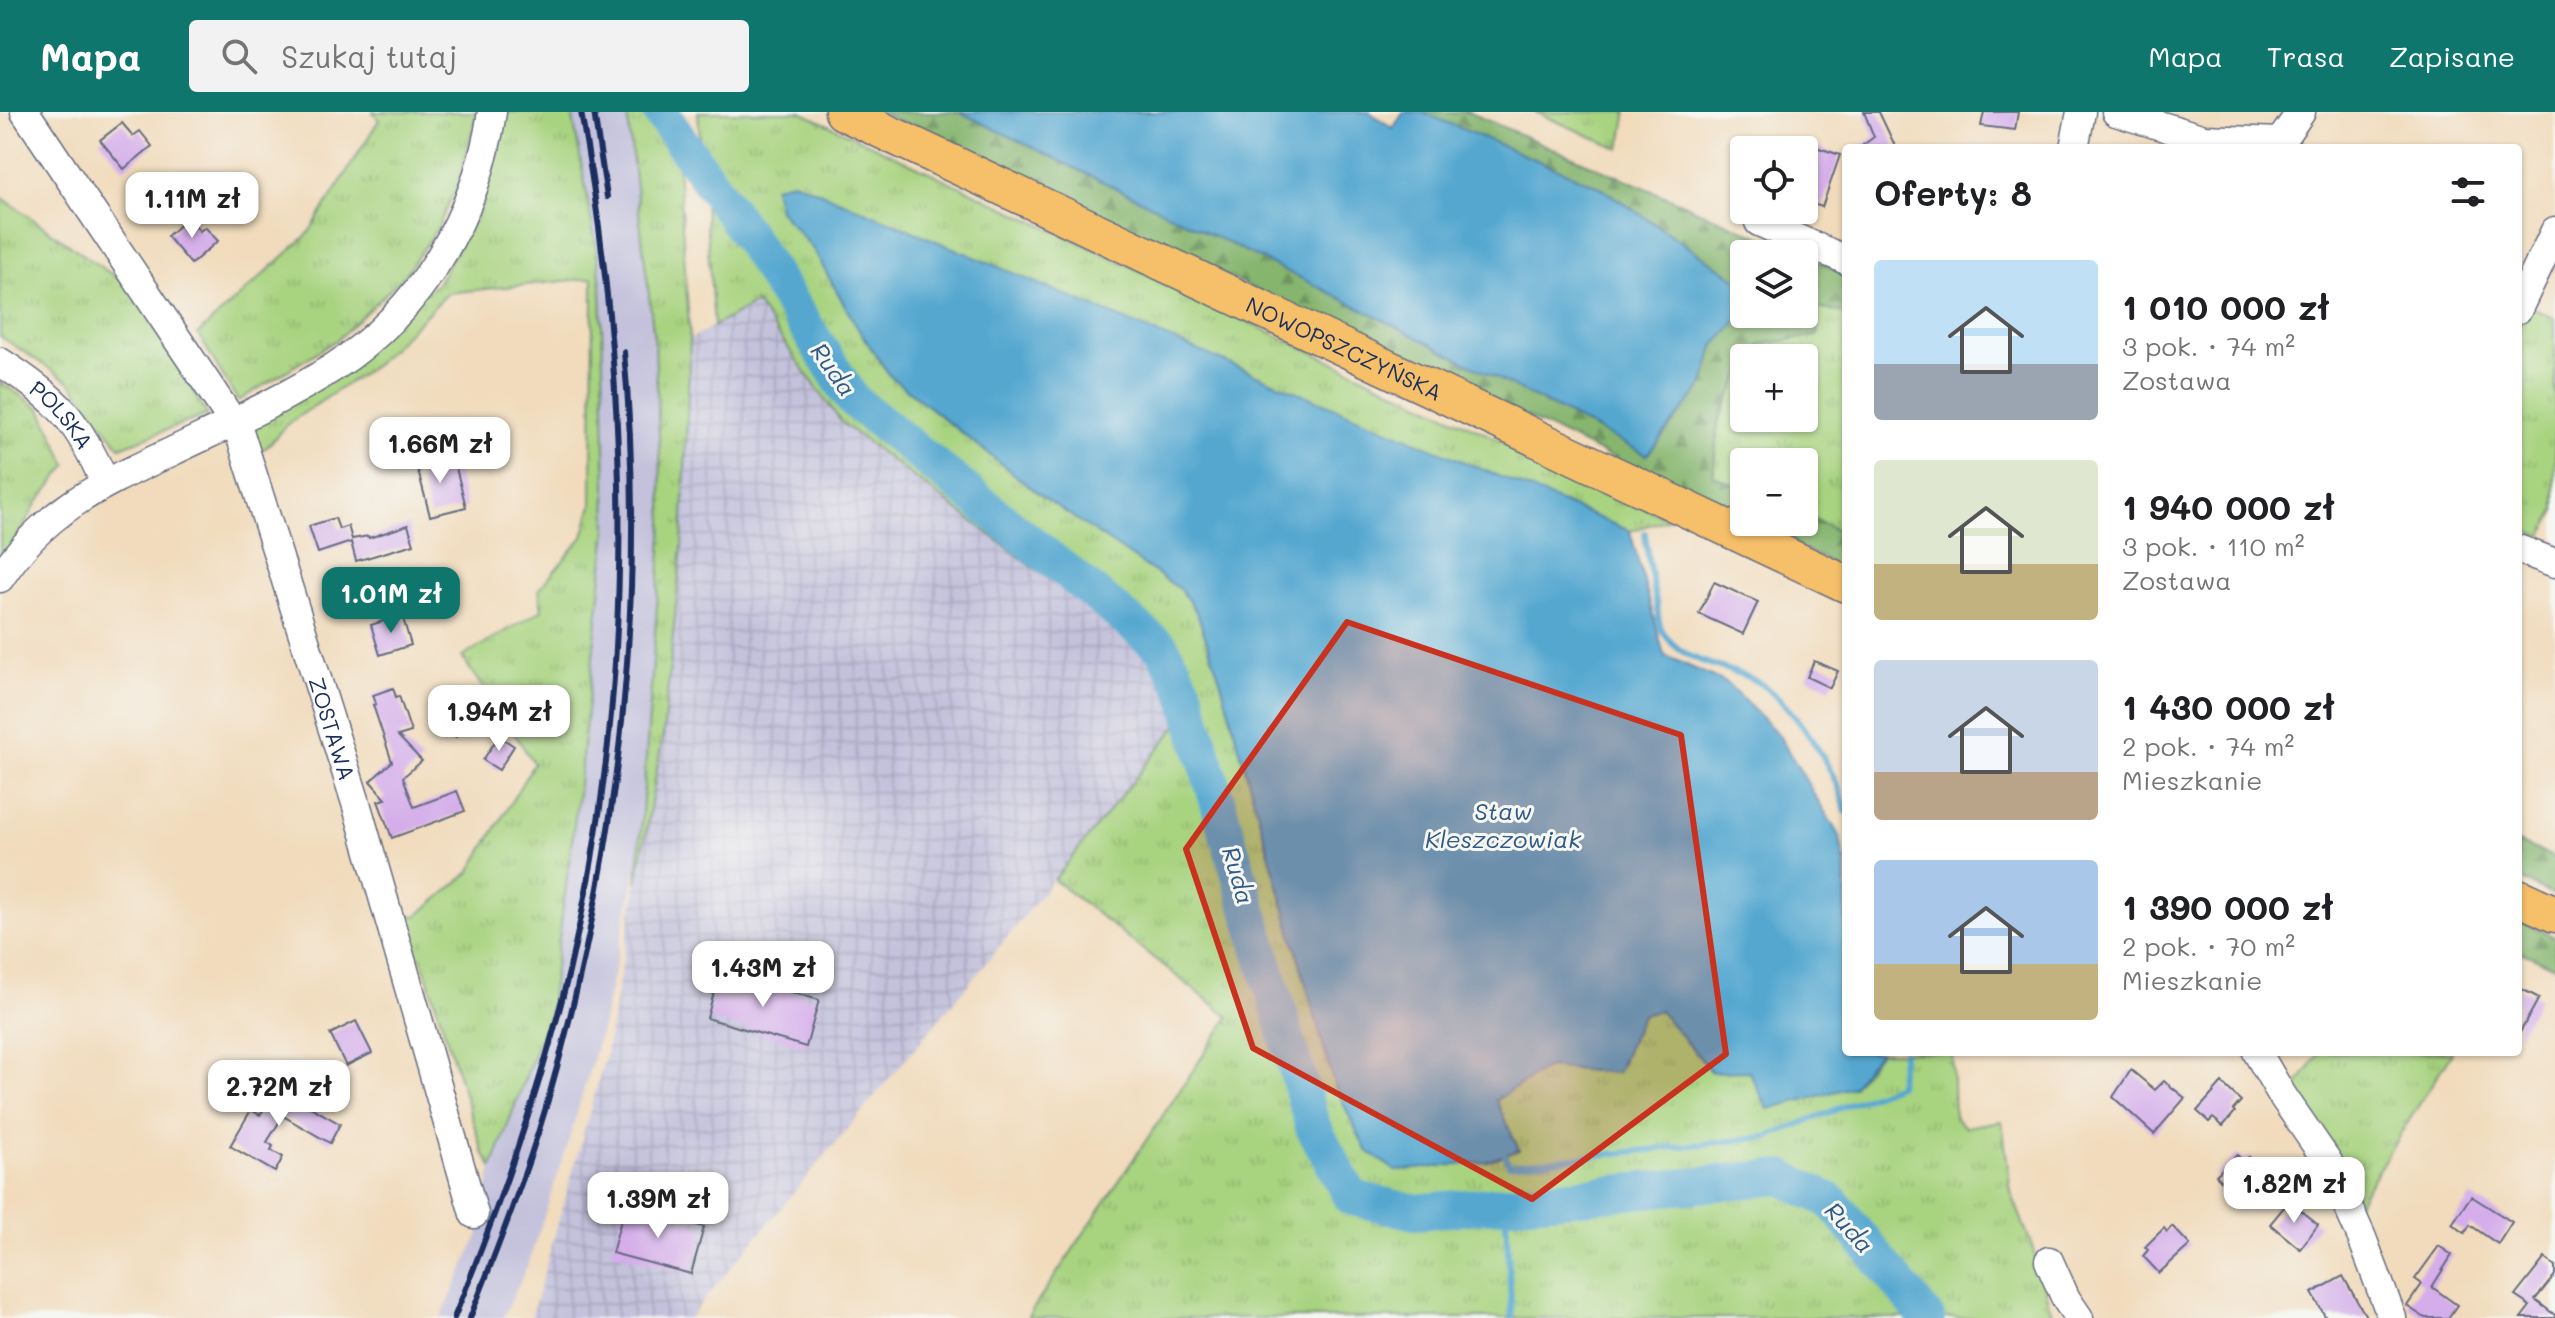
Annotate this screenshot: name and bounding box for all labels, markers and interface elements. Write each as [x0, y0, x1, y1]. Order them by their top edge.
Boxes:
search box [189, 20, 749, 92]
text: Mapa [40, 31, 141, 81]
icon: search [217, 34, 261, 78]
text: Szukaj tutaj [281, 36, 457, 76]
text: Mapa [2148, 38, 2223, 74]
text: Trasa [2267, 38, 2345, 74]
text: Zapisane [2389, 38, 2515, 74]
map controls [1730, 136, 1818, 536]
button: locate [1730, 136, 1818, 224]
text: Oferty: 8 [1874, 170, 2032, 215]
icon: filters [2446, 170, 2490, 214]
pin: 1.11M zł [109, 172, 275, 240]
text: 1.11M zł [144, 181, 240, 215]
button: layers [1730, 240, 1818, 328]
text: 1 010 000 zł [2122, 284, 2330, 329]
street label: NOWOPSZCZYŃSKA [1242, 289, 1447, 406]
icon: home [1938, 292, 2034, 388]
text: 3 pok. · 74 m² [2122, 329, 2295, 363]
water label: Ruda [804, 336, 864, 402]
button: + [1730, 344, 1818, 432]
text: Zostawa [2122, 363, 2232, 397]
street label: POLSKA [24, 373, 100, 454]
pin: 1.66M zł [357, 417, 523, 485]
text: 1.66M zł [387, 426, 493, 460]
button: − [1730, 448, 1818, 536]
text: 1 940 000 zł [2122, 484, 2335, 529]
icon: home [1938, 492, 2034, 588]
text: 3 pok. · 110 m² [2122, 529, 2305, 563]
text: Zostawa [2122, 563, 2232, 597]
pin: 1.01M zł [308, 567, 474, 635]
text: 1.01M zł [340, 576, 442, 610]
street label: ZOSTAWA [303, 673, 362, 784]
text: 1 430 000 zł [2122, 684, 2335, 729]
pin: 1.94M zł [416, 685, 582, 753]
icon: home [1938, 692, 2034, 788]
text: 1.94M zł [446, 694, 552, 728]
text: 2 pok. · 74 m² [2122, 729, 2294, 763]
text: Mieszkanie [2122, 763, 2262, 797]
water label: Staw Kleszczowiak [1425, 795, 1582, 854]
water label: Ruda [1216, 843, 1262, 907]
text: 1 390 000 zł [2122, 884, 2333, 929]
icon: home [1938, 892, 2034, 988]
text: 2 pok. · 70 m² [2122, 929, 2295, 963]
pin: 1.43M zł [680, 941, 846, 1009]
text: 1.43M zł [710, 950, 816, 984]
text: Mieszkanie [2122, 963, 2262, 997]
pin: 2.72M zł [196, 1060, 362, 1128]
text: 2.72M zł [226, 1069, 332, 1103]
pin: 1.82M zł [2211, 1157, 2377, 1225]
text: 1.82M zł [2242, 1166, 2346, 1200]
pin: 1.39M zł [575, 1172, 741, 1240]
text: 1.39M zł [605, 1181, 711, 1215]
water label: Ruda [1819, 1195, 1881, 1259]

